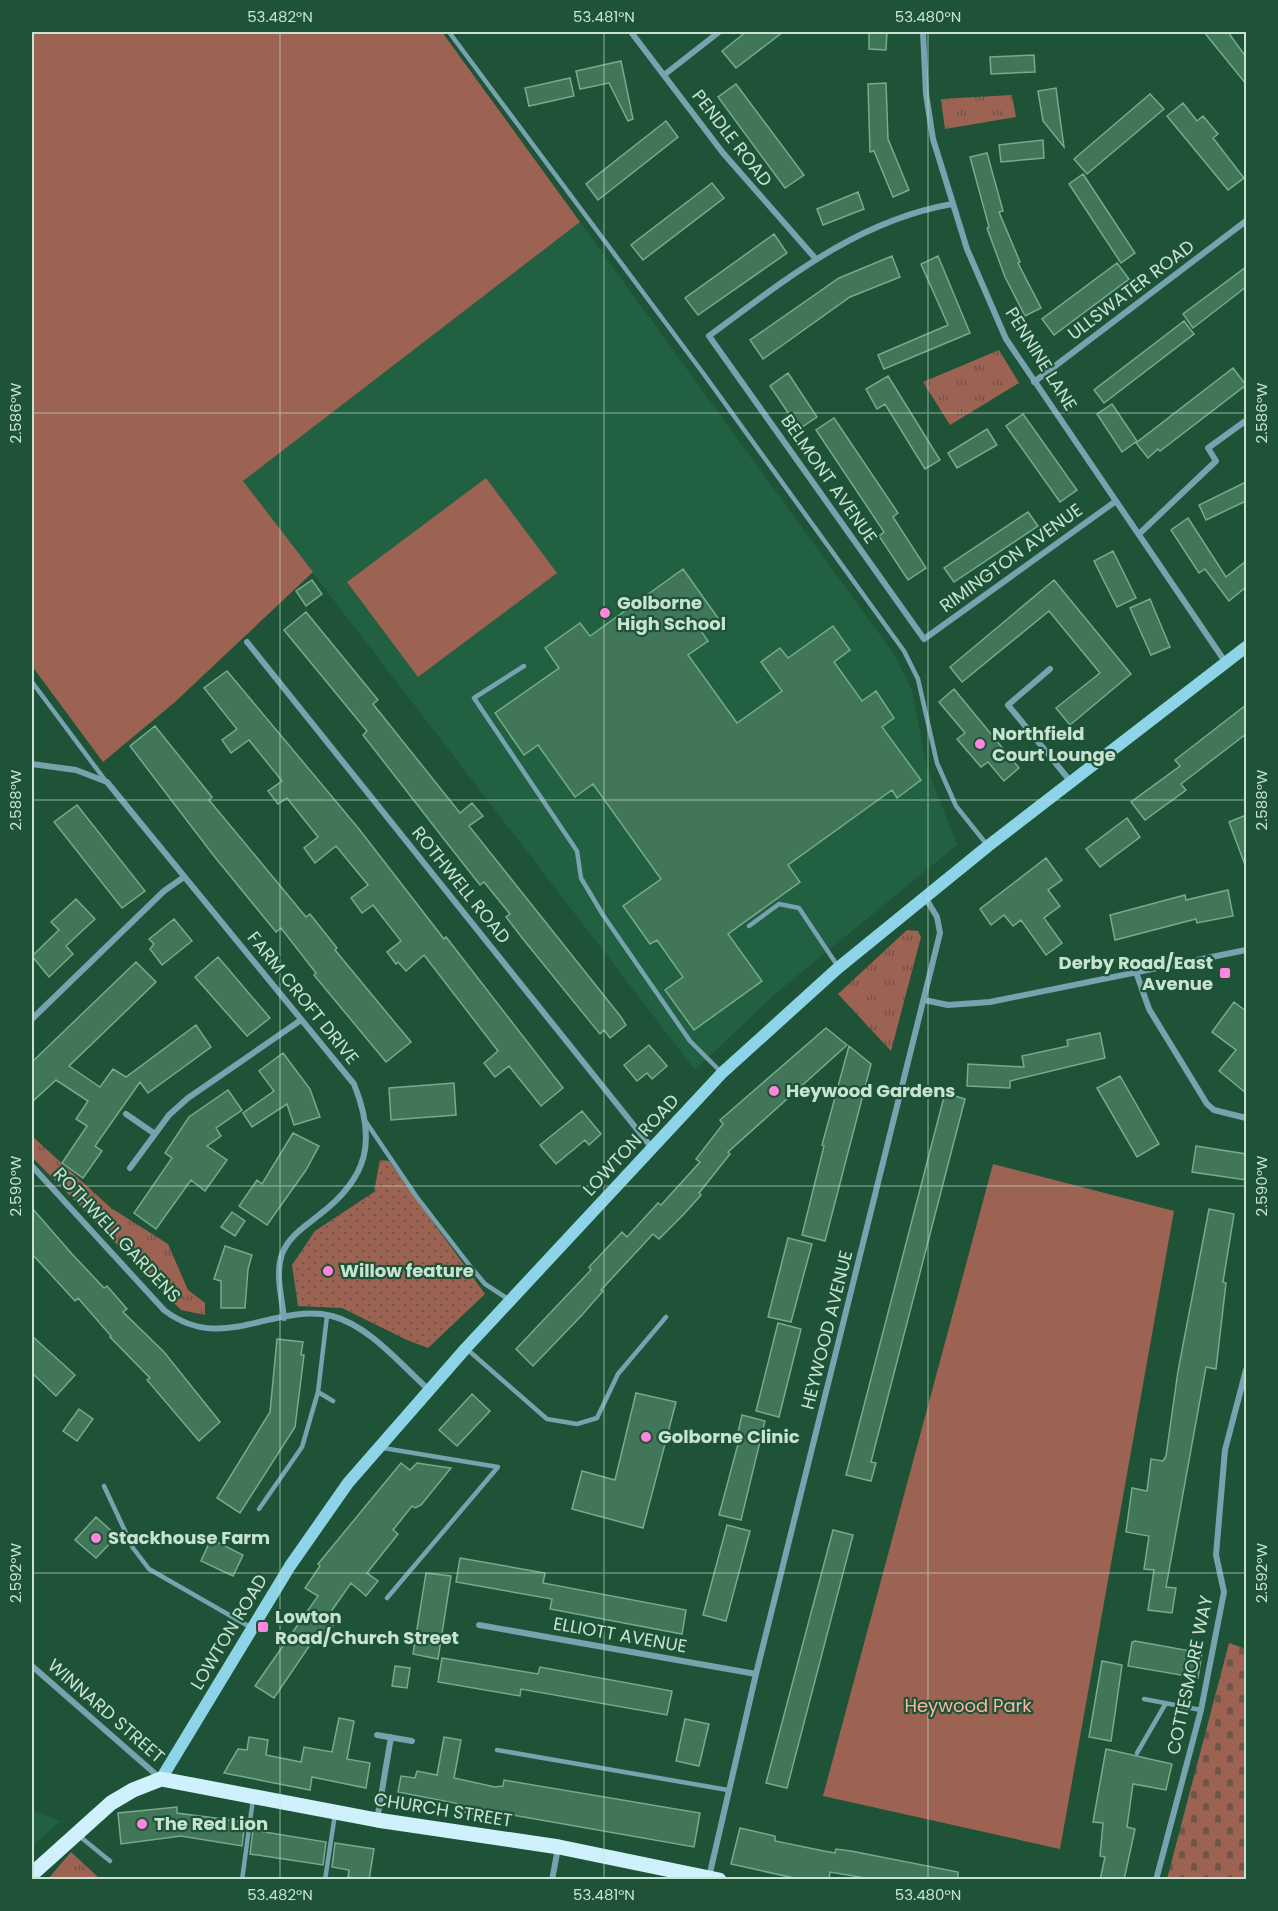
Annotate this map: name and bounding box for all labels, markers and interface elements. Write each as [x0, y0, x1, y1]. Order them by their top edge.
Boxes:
text: 53.482°N [247, 6, 313, 27]
text: 53.481°N [573, 6, 635, 27]
text: 53.480°N [895, 6, 961, 27]
street label: PENDLE ROAD [687, 84, 778, 191]
street label: ULLSWATER ROAD [1062, 234, 1199, 346]
street label: PENNINE LANE [1000, 302, 1083, 415]
text: 2.586°W [5, 382, 26, 443]
text: 2.586°W [1251, 382, 1272, 443]
street label: BELMONT AVENUE [775, 409, 883, 548]
street label: RIMINGTON AVENUE [934, 497, 1087, 618]
place label: Golborne High School [617, 590, 726, 636]
marker: Golborne High School [598, 606, 612, 620]
place label: Northfield Court Lounge [992, 721, 1116, 767]
marker: Northfield Court Lounge [973, 737, 987, 751]
text: 2.588°W [5, 769, 26, 830]
text: 2.588°W [1251, 769, 1272, 830]
street label: ROTHWELL ROAD [406, 821, 517, 949]
street label: FARM CROFT DRIVE [242, 926, 365, 1069]
place label: Derby Road/East Avenue [1059, 950, 1213, 996]
marker: Derby Road/East Avenue [1218, 966, 1232, 980]
place label: Heywood Gardens [786, 1078, 955, 1103]
marker: Heywood Gardens [767, 1084, 781, 1098]
street label: LOWTON ROAD [577, 1088, 684, 1201]
text: 2.590°W [5, 1155, 26, 1216]
text: 2.590°W [1251, 1155, 1272, 1216]
street label: ROTHWELL GARDENS [48, 1162, 187, 1308]
street label: HEYWOOD AVENUE [795, 1248, 858, 1412]
place label: Willow feature [340, 1258, 474, 1283]
marker: Willow feature [321, 1264, 335, 1278]
place label: Golborne Clinic [658, 1424, 800, 1449]
marker: Golborne Clinic [639, 1430, 653, 1444]
place label: Stackhouse Farm [108, 1525, 270, 1550]
marker: Stackhouse Farm [89, 1531, 103, 1545]
text: 2.592°W [5, 1543, 26, 1603]
text: 2.592°W [1251, 1543, 1272, 1603]
street label: LOWTON ROAD [184, 1569, 273, 1694]
street label: COTTESMORE WAY [1160, 1593, 1219, 1757]
place label: Lowton Road/Church Street [275, 1604, 459, 1650]
street label: ELLIOTT AVENUE [551, 1610, 689, 1659]
marker: Lowton Road/Church Street [256, 1620, 270, 1634]
street label: WINNARD STREET [43, 1653, 170, 1769]
park label: Heywood Park [904, 1693, 1032, 1718]
street label: CHURCH STREET [372, 1786, 514, 1833]
place label: The Red Lion [154, 1811, 268, 1836]
marker: The Red Lion [135, 1817, 149, 1831]
text: 53.482°N [247, 1884, 313, 1905]
text: 53.481°N [573, 1884, 635, 1905]
text: 53.480°N [895, 1884, 961, 1905]

